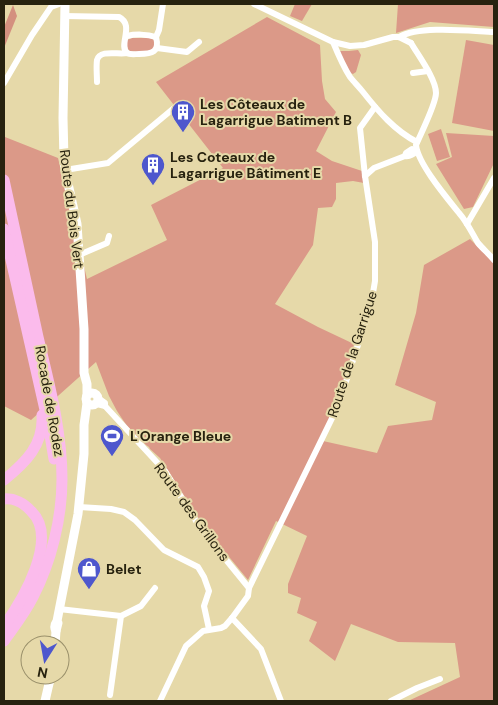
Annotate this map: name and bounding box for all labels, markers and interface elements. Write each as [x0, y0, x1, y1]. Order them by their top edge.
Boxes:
place label: Les Côteaux de Lagarrigue Batiment B [200, 95, 352, 129]
building icon: Les Côteaux de Lagarrigue Batiment B [170, 99, 196, 133]
place label: Les Coteaux de Lagarrigue Bâtiment E [170, 148, 321, 182]
street label: Route du Bois Vert [56, 149, 88, 269]
building icon: Les Coteaux de Lagarrigue Bâtiment E [140, 152, 166, 186]
street label: Route de la Garrigue [323, 288, 381, 419]
street label: Rocade de Rodez [31, 344, 69, 458]
sports icon: L'Orange Bleue [99, 423, 125, 457]
place label: L'Orange Bleue [130, 427, 231, 445]
street label: Route des Grillons [150, 459, 234, 565]
shop icon: Belet [76, 556, 102, 590]
place label: Belet [106, 560, 142, 578]
north arrow [20, 635, 70, 685]
text: N [36, 663, 49, 683]

